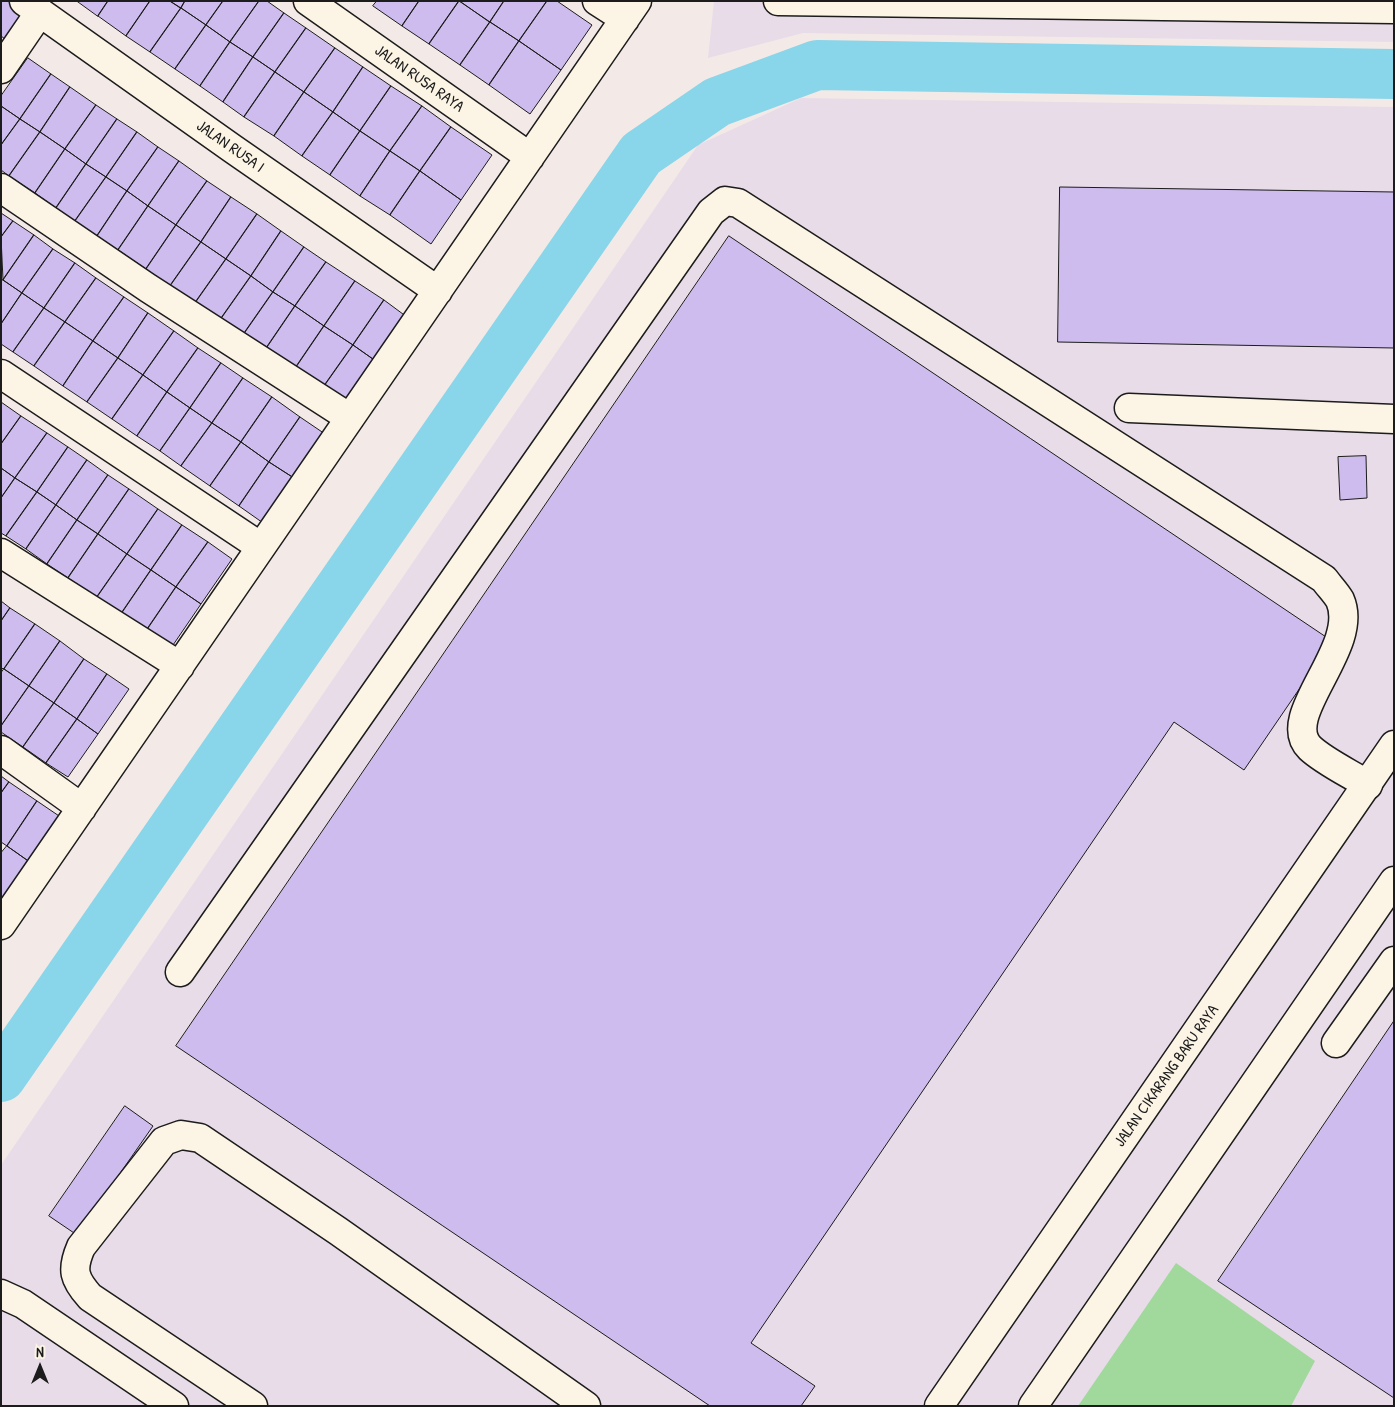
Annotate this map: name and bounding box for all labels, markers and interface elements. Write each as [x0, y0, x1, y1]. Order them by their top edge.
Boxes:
street label: JALAN RUSA RAYA [371, 41, 467, 117]
street label: JALAN RUSA I [192, 117, 268, 177]
street label: JALAN CIKARANG BARU RAYA [1111, 1001, 1223, 1151]
north arrow [15, 1342, 65, 1392]
text: N [36, 1342, 44, 1361]

